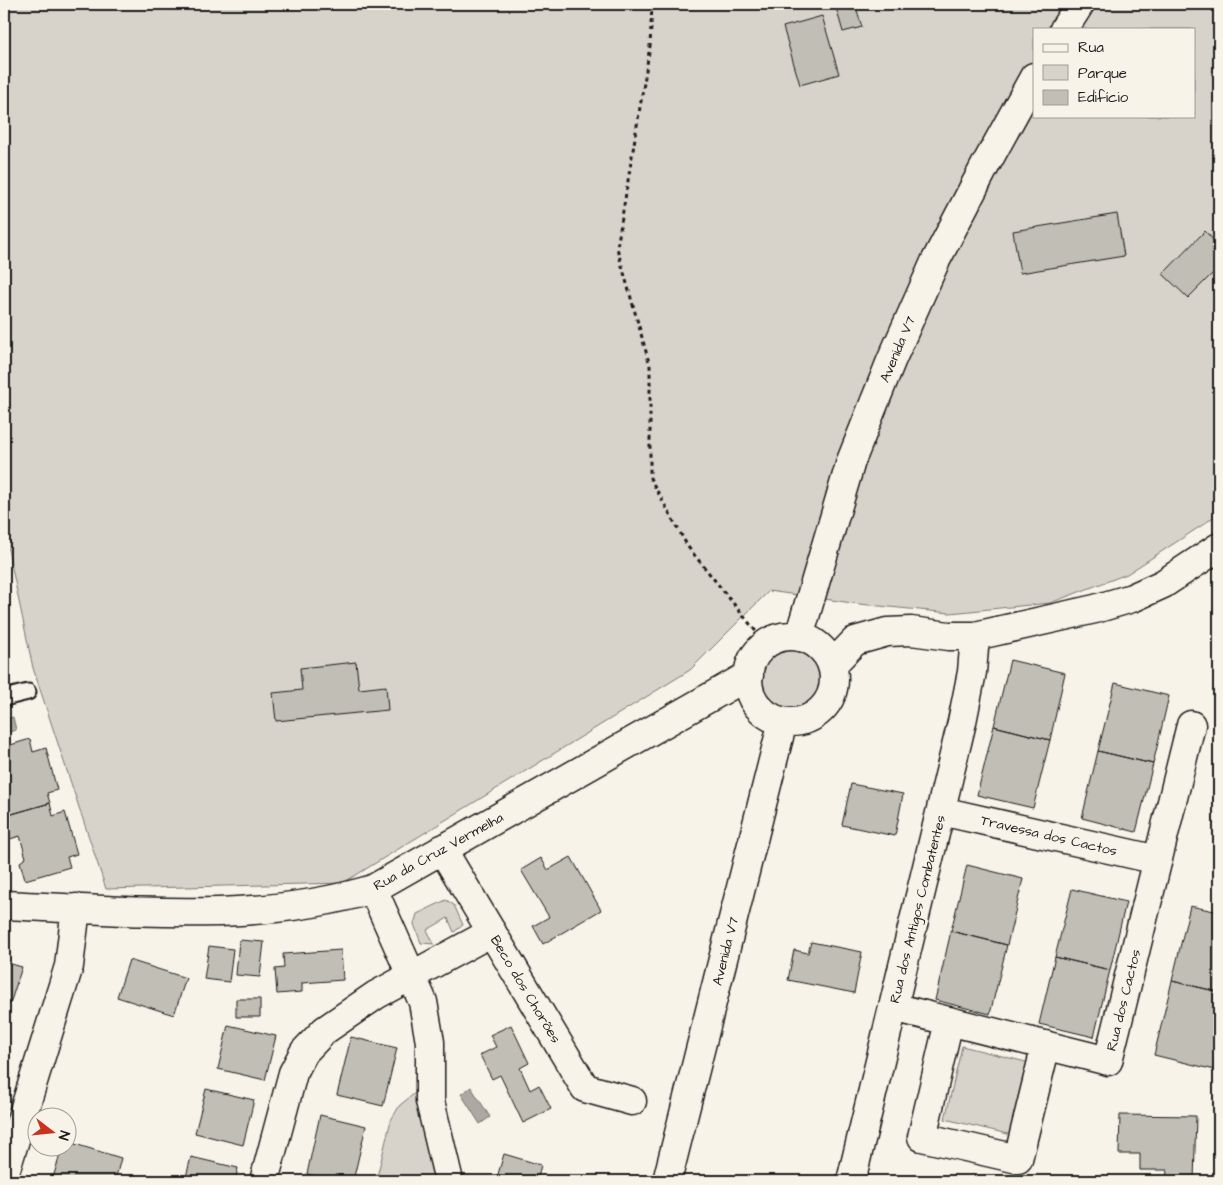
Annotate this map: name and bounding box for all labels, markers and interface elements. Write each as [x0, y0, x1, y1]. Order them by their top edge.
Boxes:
legend [1033, 28, 1196, 118]
text: Rua [1078, 37, 1104, 58]
text: Parque [1078, 63, 1127, 84]
text: Edifício [1078, 87, 1129, 108]
street label: Avenida V7 [875, 313, 921, 386]
street label: Rua da Cruz Vermelha [370, 808, 507, 896]
street label: Travessa dos Cactos [979, 811, 1119, 861]
street label: Rua dos Antigos Combatentes [885, 813, 951, 1005]
street label: Avenida V7 [708, 914, 744, 988]
street label: Beco dos Chorões [485, 932, 565, 1047]
street label: Rua dos Cactos [1102, 947, 1146, 1053]
north arrow [28, 1108, 78, 1158]
text: N [53, 1128, 74, 1142]

